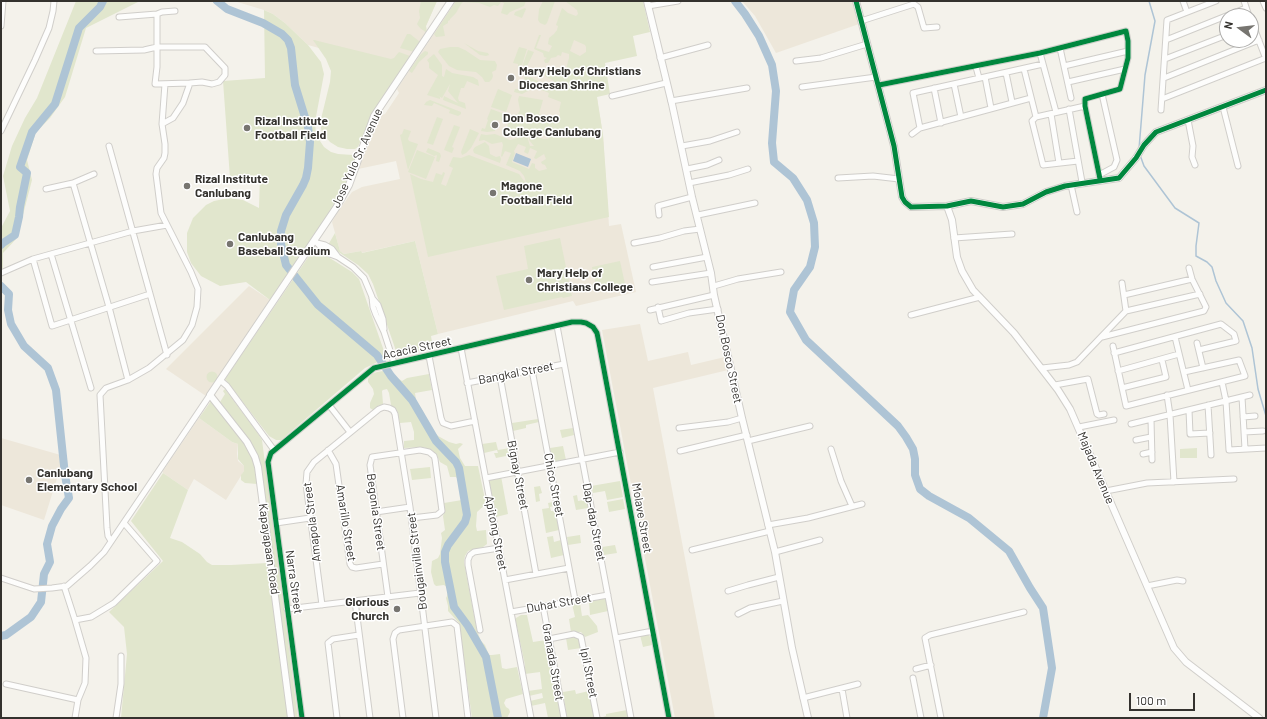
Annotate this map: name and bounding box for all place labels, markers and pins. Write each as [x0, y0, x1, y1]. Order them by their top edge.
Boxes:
place label: Mary Help of Christians Diocesan Shrine [519, 64, 641, 92]
marker: Mary Help of Christians Diocesan Shrine [506, 73, 516, 83]
place label: Don Bosco College Canlubang [503, 111, 601, 139]
place label: Rizal Institute Football Field [255, 114, 328, 142]
marker: Don Bosco College Canlubang [490, 120, 500, 130]
marker: Rizal Institute Football Field [242, 123, 252, 133]
place label: Rizal Institute Canlubang [195, 172, 268, 200]
place label: Magone Football Field [501, 179, 572, 207]
marker: Rizal Institute Canlubang [182, 181, 192, 191]
marker: Magone Football Field [488, 188, 498, 198]
place label: Canlubang Baseball Stadium [238, 230, 330, 258]
marker: Canlubang Baseball Stadium [225, 239, 235, 249]
place label: Mary Help of Christians College [537, 266, 633, 294]
marker: Mary Help of Christians College [524, 275, 534, 285]
place label: Canlubang Elementary School [37, 466, 137, 494]
marker: Canlubang Elementary School [24, 475, 34, 485]
place label: Glorious Church [345, 595, 389, 623]
marker: Glorious Church [392, 604, 402, 614]

